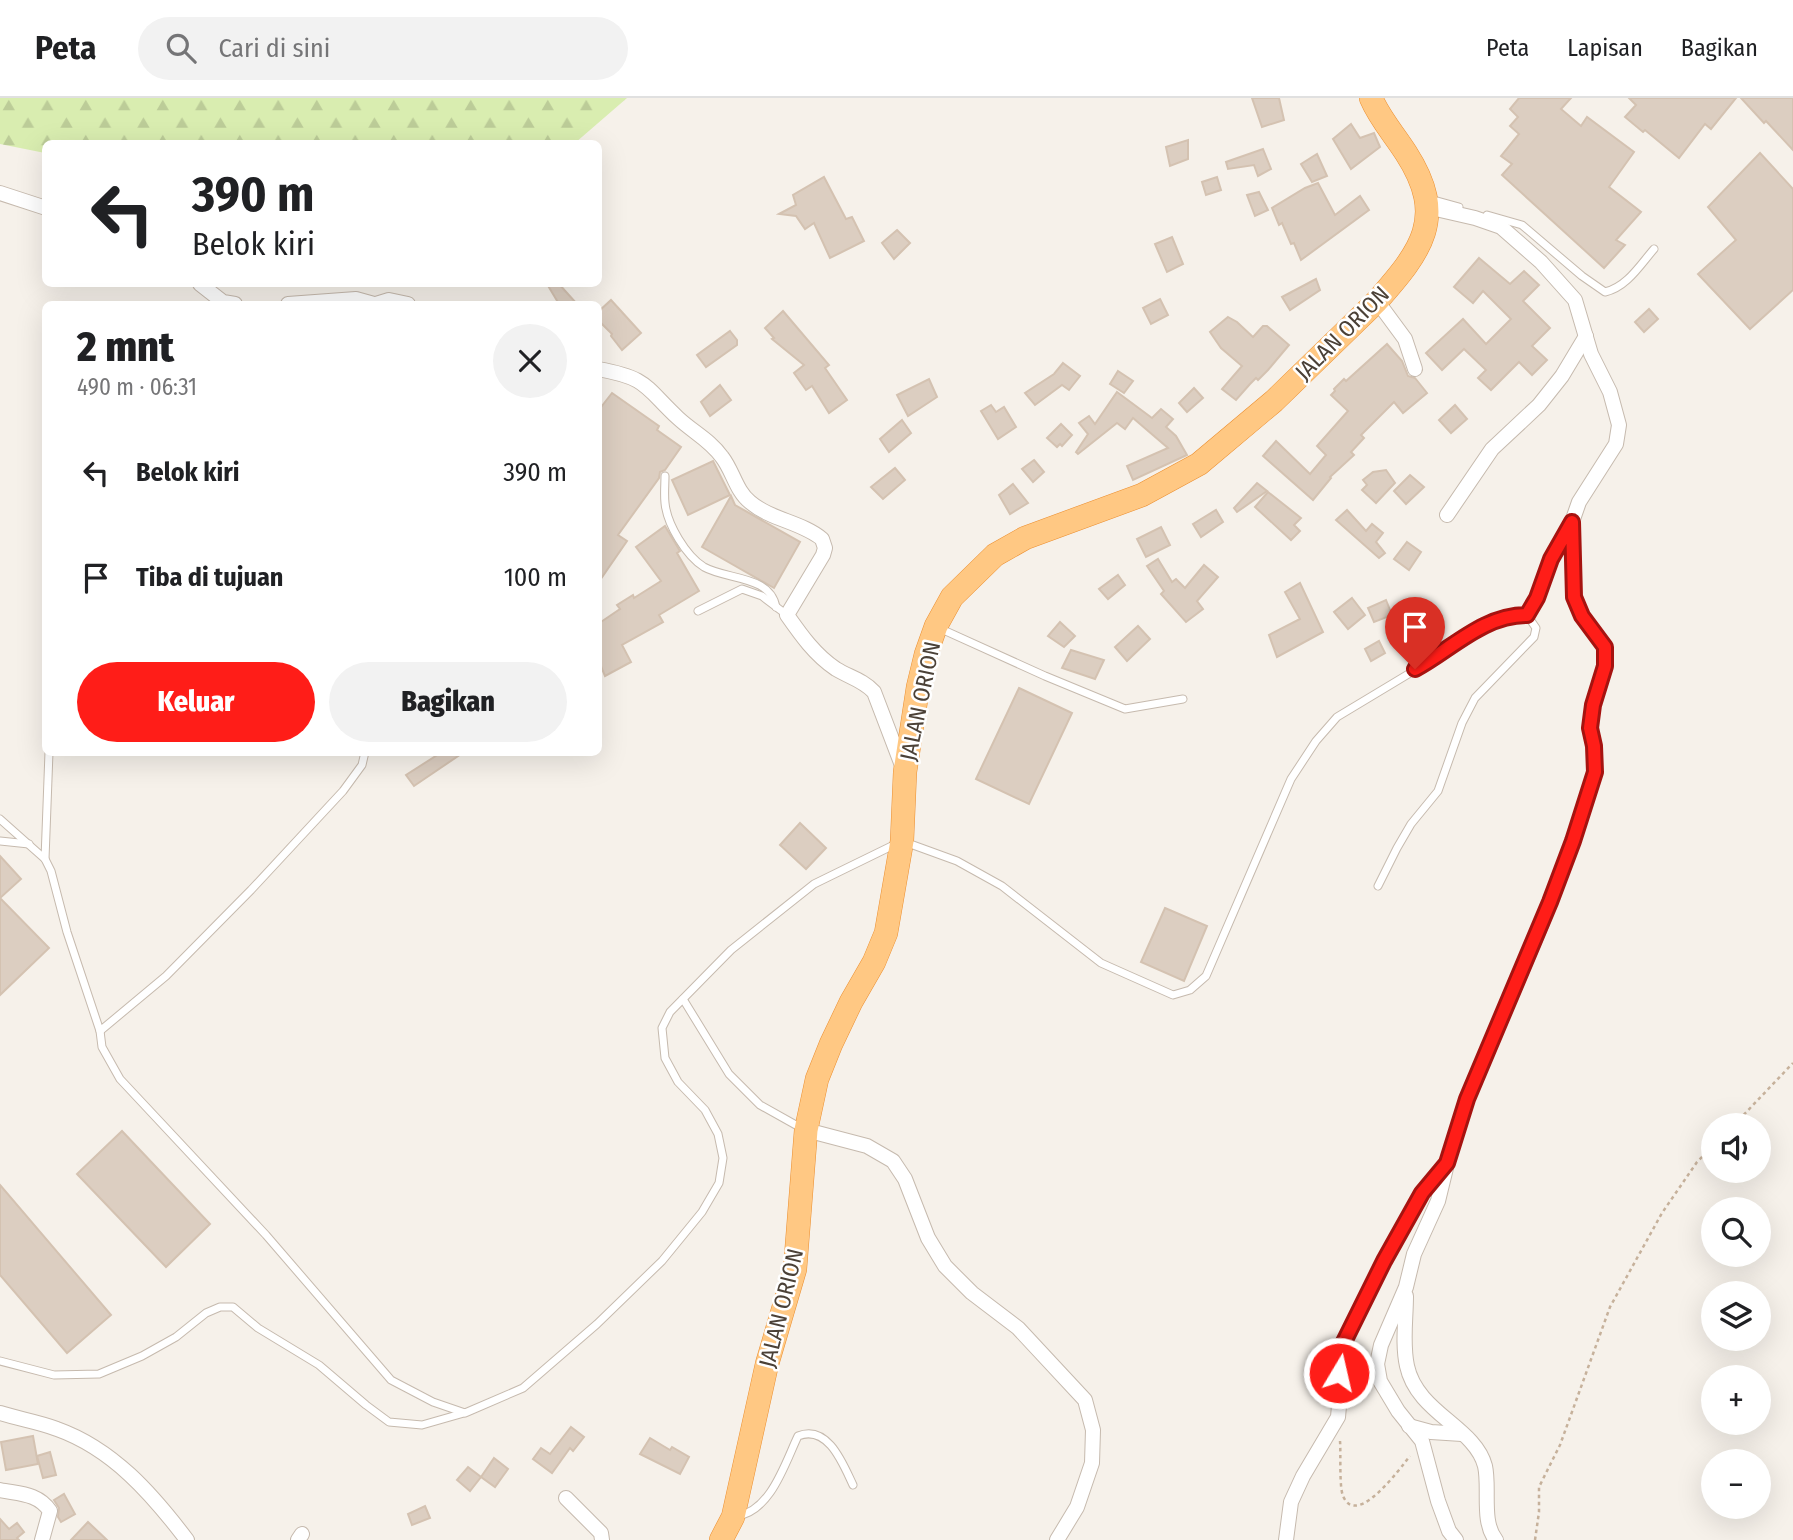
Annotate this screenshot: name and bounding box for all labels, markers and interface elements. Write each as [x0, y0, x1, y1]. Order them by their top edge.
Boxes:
search box [138, 17, 628, 80]
text: Peta [35, 28, 96, 68]
icon: search [162, 29, 200, 67]
text: Cari di sini [218, 33, 330, 64]
text: Peta [1486, 34, 1529, 62]
text: Lapisan [1567, 34, 1643, 62]
text: Bagikan [1681, 34, 1758, 62]
text: 390 m [192, 165, 314, 224]
icon: left [77, 168, 168, 259]
text: Belok kiri [192, 225, 315, 263]
street label: JALAN ORION [1289, 280, 1395, 386]
text: 2 mnt [77, 322, 174, 372]
button: close [493, 324, 567, 398]
text: 490 m · 06:31 [77, 373, 197, 401]
icon: left [77, 454, 115, 492]
text: Belok kiri [136, 457, 239, 488]
text: 390 m [503, 457, 567, 488]
icon: arrive [77, 559, 115, 597]
text: Tiba di tujuan [136, 562, 283, 593]
text: 100 m [504, 562, 567, 593]
pin [1385, 597, 1445, 669]
icon: arrive [1396, 608, 1434, 646]
street label: JALAN ORION [894, 639, 946, 763]
button: Keluar [77, 662, 315, 742]
button: Bagikan [329, 662, 567, 742]
map controls [1701, 1113, 1771, 1519]
button: sound [1701, 1113, 1771, 1183]
button: search [1701, 1197, 1771, 1267]
street label: JALAN ORION [753, 1246, 809, 1370]
button: layers [1701, 1281, 1771, 1351]
position arrow [1302, 1336, 1376, 1410]
button: + [1701, 1365, 1771, 1435]
button: − [1701, 1449, 1771, 1519]

